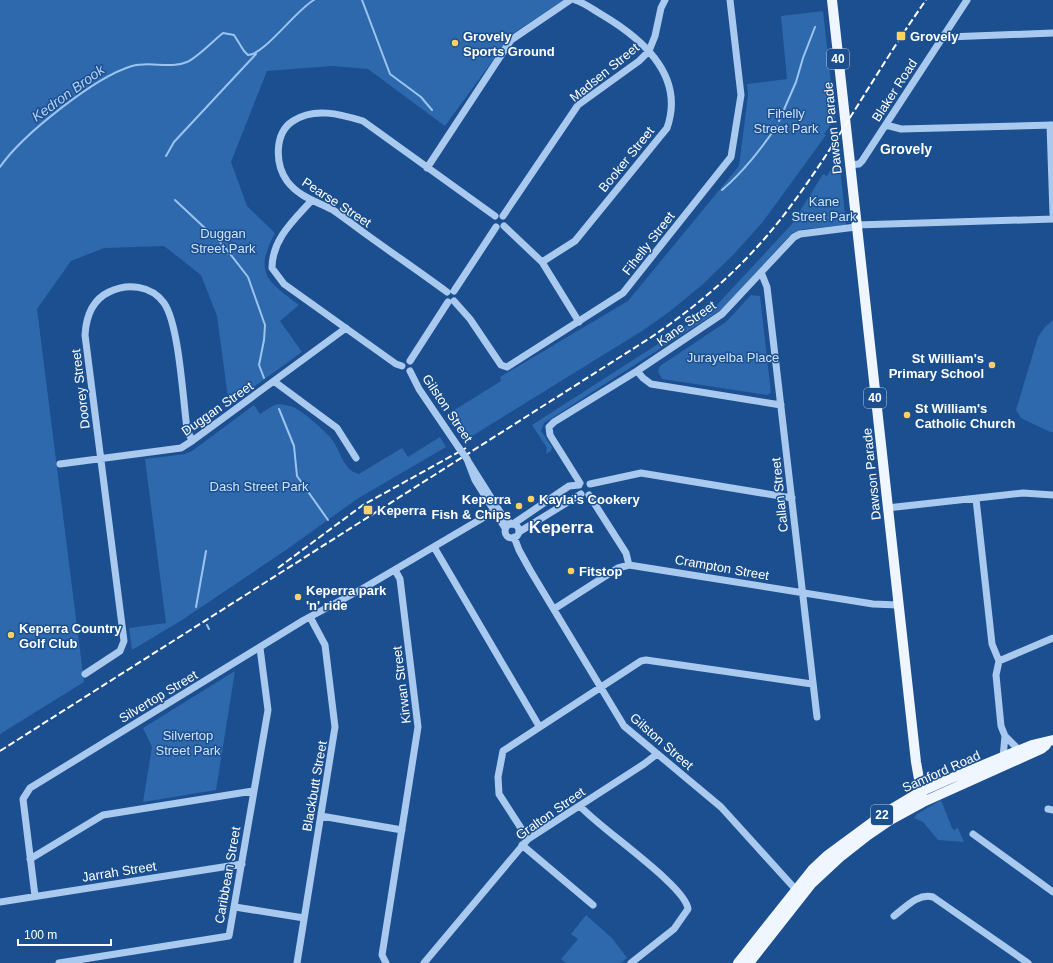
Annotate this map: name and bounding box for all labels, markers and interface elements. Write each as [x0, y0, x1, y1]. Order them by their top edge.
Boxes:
place label: Grovely Sports Ground [463, 29, 555, 59]
place label: Grovely [910, 29, 959, 44]
marker: Grovely [895, 30, 907, 42]
marker: Grovely Sports Ground [450, 38, 460, 48]
street label: Madsen Street [567, 40, 642, 105]
road number: 40 [827, 49, 849, 69]
street label: Blaker Road [869, 56, 920, 124]
water label: Kedron Brook [29, 61, 108, 125]
street label: Dawson Parade [820, 81, 845, 175]
park label: Fihelly Street Park [753, 106, 819, 136]
street label: Booker Street [596, 123, 657, 195]
district label: Grovely [880, 141, 932, 157]
street label: Pearse Street [299, 174, 374, 231]
park label: Kane Street Park [791, 194, 857, 224]
street label: Fihelly Street [619, 209, 678, 278]
park label: Duggan Street Park [190, 226, 256, 256]
street label: Kane Street [654, 297, 719, 349]
street label: Doorey Street [68, 348, 93, 430]
park label: Jurayelba Place [687, 350, 779, 365]
place label: St William's Primary School [889, 351, 984, 381]
marker: St William's Primary School [987, 360, 997, 370]
street label: Gilston Street [419, 371, 476, 445]
street label: Duggan Street [179, 378, 256, 439]
road number: 40 [864, 388, 886, 408]
place label: St William's Catholic Church [915, 401, 1015, 431]
marker: St William's Catholic Church [902, 410, 912, 420]
street label: Dawson Parade [859, 427, 884, 521]
street label: Callan Street [768, 456, 791, 533]
park label: Dash Street Park [210, 479, 309, 494]
place label: Keperra Fish & Chips [432, 492, 512, 522]
place label: Kayla's Cookery [539, 492, 640, 507]
marker: Kayla's Cookery [526, 494, 536, 504]
marker: Keperra Fish & Chips [514, 501, 524, 511]
place label: Keperra [377, 503, 427, 518]
marker: Keperra [362, 504, 374, 516]
district label: Keperra [529, 518, 594, 537]
street label: Crampton Street [674, 552, 771, 583]
place label: Fitstop [579, 564, 622, 579]
marker: Fitstop [566, 566, 576, 576]
place label: Keperra park 'n' ride [306, 583, 387, 613]
marker: Keperra park 'n' ride [293, 592, 303, 602]
place label: Keperra Country Golf Club [19, 621, 122, 651]
marker: Keperra Country Golf Club [6, 630, 16, 640]
street label: Kirwan Street [389, 645, 414, 725]
street label: Silvertop Street [116, 667, 201, 726]
street label: Gilston Street [627, 710, 697, 773]
park label: Silvertop Street Park [155, 728, 221, 758]
street label: Blackbutt Street [299, 739, 330, 833]
street label: Samford Road [900, 748, 983, 795]
street label: Gralton Street [513, 784, 588, 843]
road number: 22 [871, 805, 893, 825]
street label: Caribbean Street [212, 825, 243, 925]
street label: Jarrah Street [81, 858, 158, 885]
scale bar [18, 921, 111, 947]
text: 100 m [24, 928, 57, 942]

